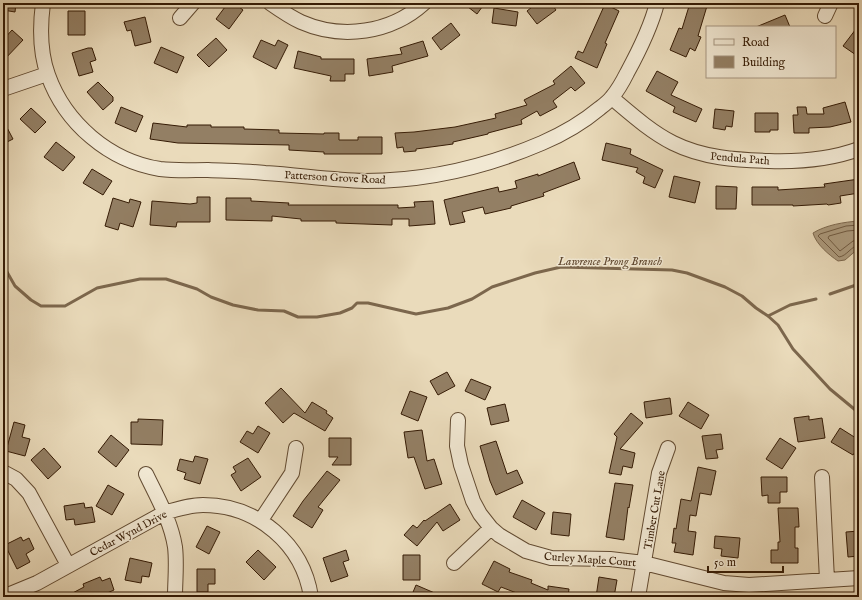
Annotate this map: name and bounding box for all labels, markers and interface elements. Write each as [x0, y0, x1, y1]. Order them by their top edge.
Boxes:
legend [706, 26, 836, 78]
text: Road [742, 35, 770, 50]
text: Building [742, 55, 786, 70]
street label: Pendula Path [710, 149, 770, 169]
street label: Patterson Grove Road [284, 168, 386, 188]
water label: Lawrence Prong Branch [557, 254, 662, 270]
street label: Timber Cut Lane [641, 470, 669, 551]
street label: Cedar Wynd Drive [87, 508, 170, 560]
scale bar [708, 548, 783, 574]
street label: Curley Maple Court [543, 550, 637, 570]
text: 50 m [714, 555, 736, 570]

